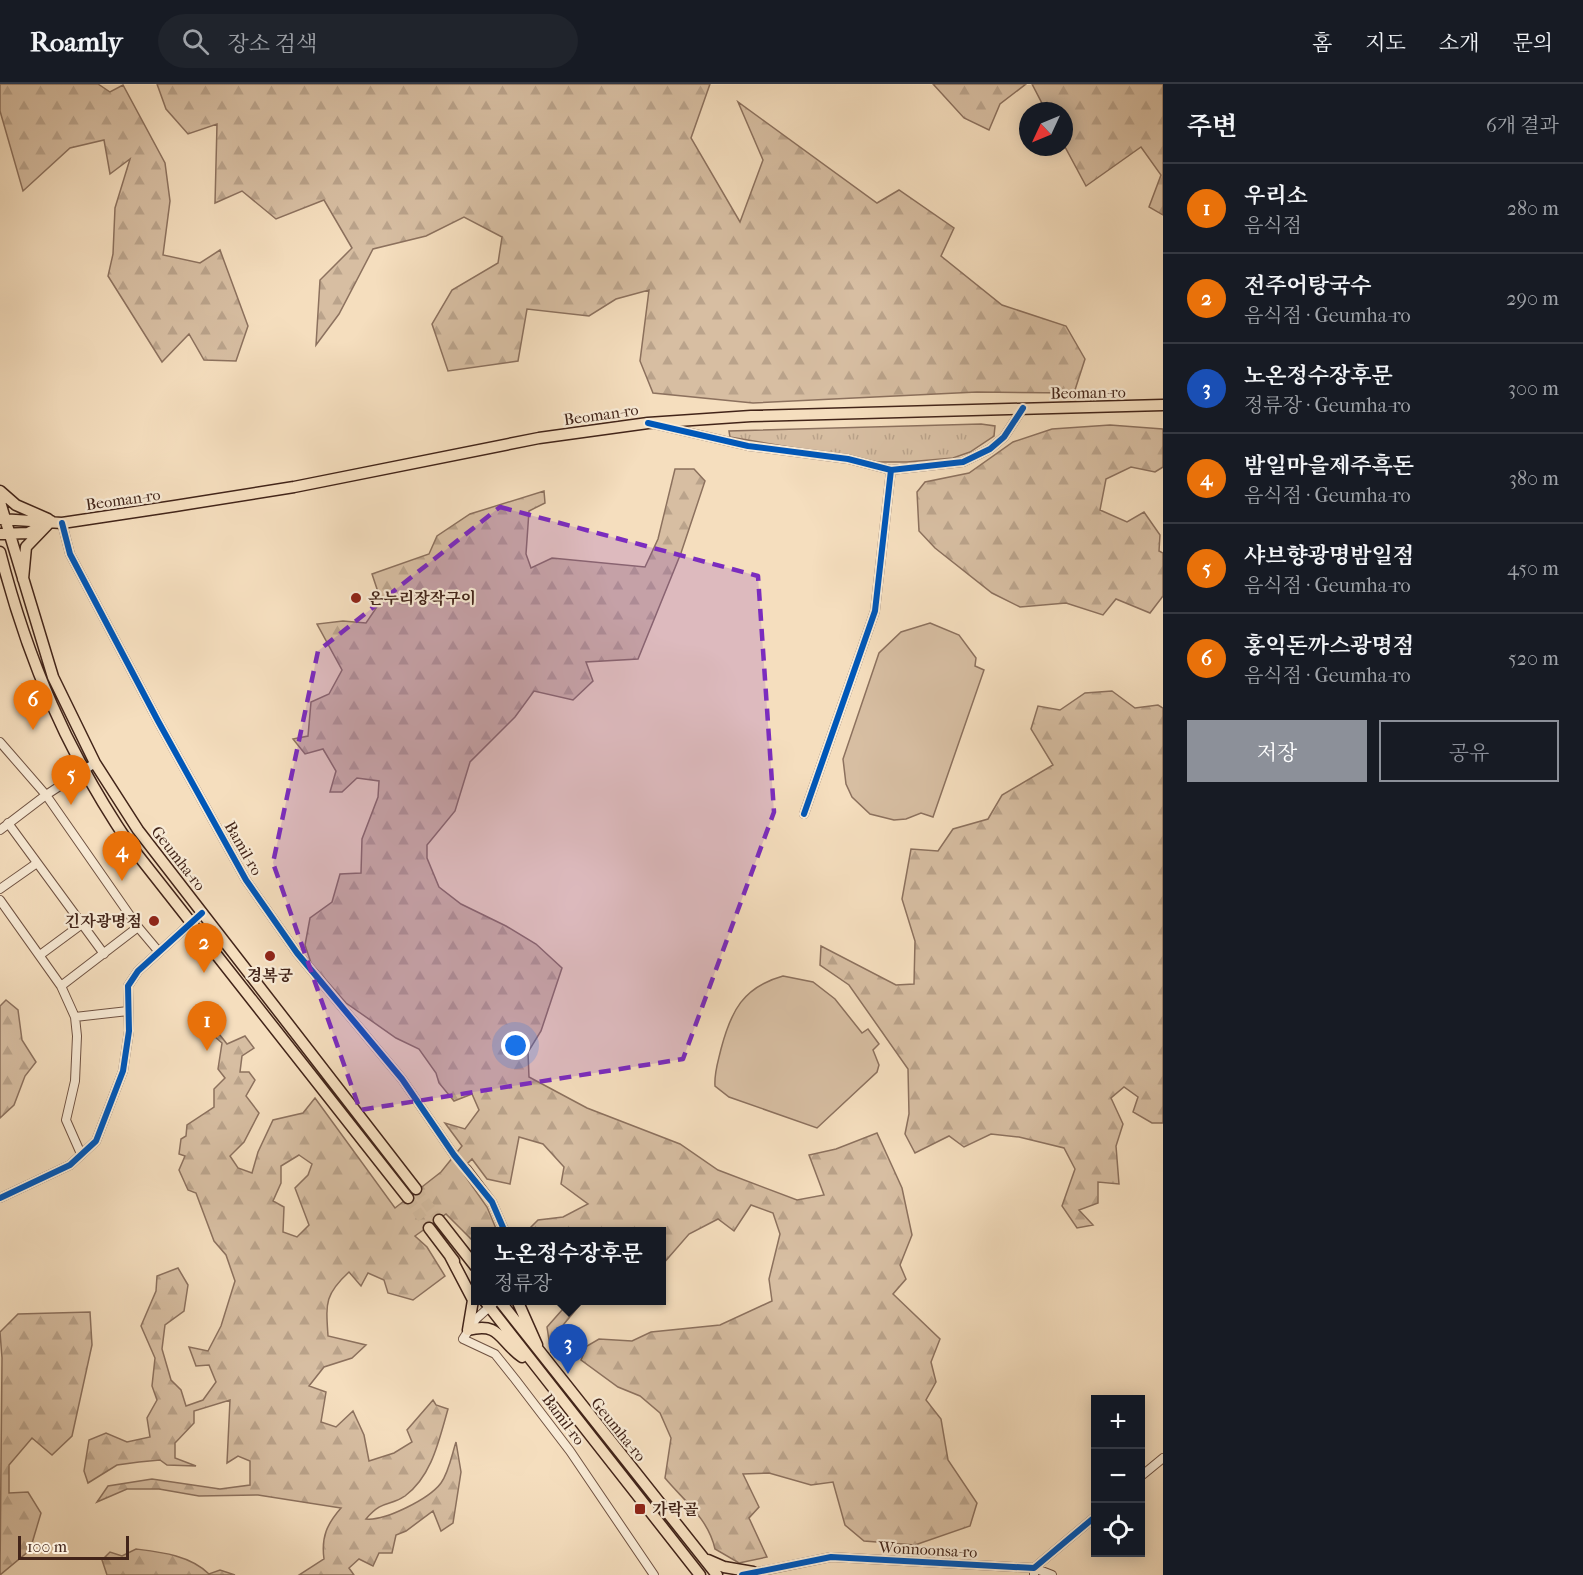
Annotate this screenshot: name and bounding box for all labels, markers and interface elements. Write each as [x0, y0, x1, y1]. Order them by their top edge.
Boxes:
search box [158, 14, 578, 68]
text: Roamly [30, 25, 122, 58]
icon: search [179, 25, 212, 58]
text: 장소 검색 [227, 31, 317, 57]
text: 홈 [1312, 31, 1332, 55]
text: 지도 [1365, 31, 1406, 55]
text: 소개 [1439, 31, 1479, 55]
text: 문의 [1512, 31, 1553, 55]
north arrow [1019, 102, 1073, 156]
text: 주변 [1187, 111, 1237, 142]
text: 6개 결과 [1486, 114, 1559, 137]
text: 우리소 [1244, 183, 1308, 209]
text: 1 [1203, 197, 1210, 220]
text: 280 m [1507, 197, 1559, 220]
text: 음식점 [1244, 214, 1302, 237]
text: 전주어탕국수 [1244, 273, 1372, 299]
text: 2 [1201, 287, 1212, 310]
text: 290 m [1506, 287, 1559, 310]
text: 음식점 · Geumha-ro [1244, 304, 1411, 327]
text: 노온정수장후문 [1244, 363, 1393, 389]
text: 3 [1202, 377, 1211, 400]
text: 300 m [1508, 377, 1559, 400]
street label: Beoman-ro [1050, 382, 1126, 403]
text: 정류장 · Geumha-ro [1244, 394, 1411, 417]
street label: Beoman-ro [562, 400, 640, 429]
text: 밤일마을제주흑돈 [1244, 453, 1414, 479]
text: 4 [1201, 467, 1212, 490]
text: 380 m [1509, 467, 1559, 490]
text: 음식점 · Geumha-ro [1244, 484, 1411, 507]
street label: Beoman-ro [84, 485, 162, 514]
text: 샤브향광명밤일점 [1244, 543, 1414, 569]
text: 5 [1202, 557, 1211, 580]
text: 450 m [1507, 557, 1559, 580]
text: 음식점 · Geumha-ro [1244, 574, 1411, 597]
place label: 온누리장작구이 [368, 589, 476, 608]
marker: 온누리장작구이 [349, 591, 363, 605]
text: 홍익돈까스광명점 [1244, 633, 1414, 659]
text: 6 [1201, 647, 1212, 670]
text: 520 m [1508, 647, 1559, 670]
text: 음식점 · Geumha-ro [1244, 664, 1411, 687]
pin: 6 [14, 680, 52, 730]
button: 저장 [1187, 720, 1367, 782]
button: 공유 [1379, 720, 1559, 782]
pin: 5 [52, 756, 90, 805]
street label: Bamil-ro [221, 818, 267, 879]
street label: Geumha-ro [147, 822, 210, 894]
pin: 4 [102, 832, 142, 881]
place label: 긴자광명점 [65, 912, 142, 931]
marker: 긴자광명점 [147, 914, 161, 928]
pin: 2 [184, 924, 224, 973]
marker: 경복궁 [263, 949, 277, 963]
place label: 경복궁 [247, 966, 294, 985]
pin: 1 [188, 1002, 226, 1051]
your location [501, 1031, 530, 1060]
popup [471, 1227, 666, 1305]
text: 노온정수장후문 [494, 1241, 643, 1267]
text: 정류장 [494, 1272, 552, 1295]
pin: 3 [548, 1324, 588, 1374]
street label: Bamil-ro [538, 1390, 589, 1449]
street label: Geumha-ro [587, 1393, 650, 1465]
map controls [1091, 1395, 1145, 1557]
button: + [1091, 1395, 1145, 1449]
button: − [1091, 1449, 1145, 1503]
place label: 가락골 [652, 1500, 699, 1519]
marker: 가락골 [633, 1502, 647, 1516]
button: locate [1091, 1503, 1145, 1557]
scale bar [18, 1533, 129, 1560]
text: 100 m [27, 1537, 67, 1556]
street label: Wonnoonsa-ro [877, 1537, 978, 1562]

